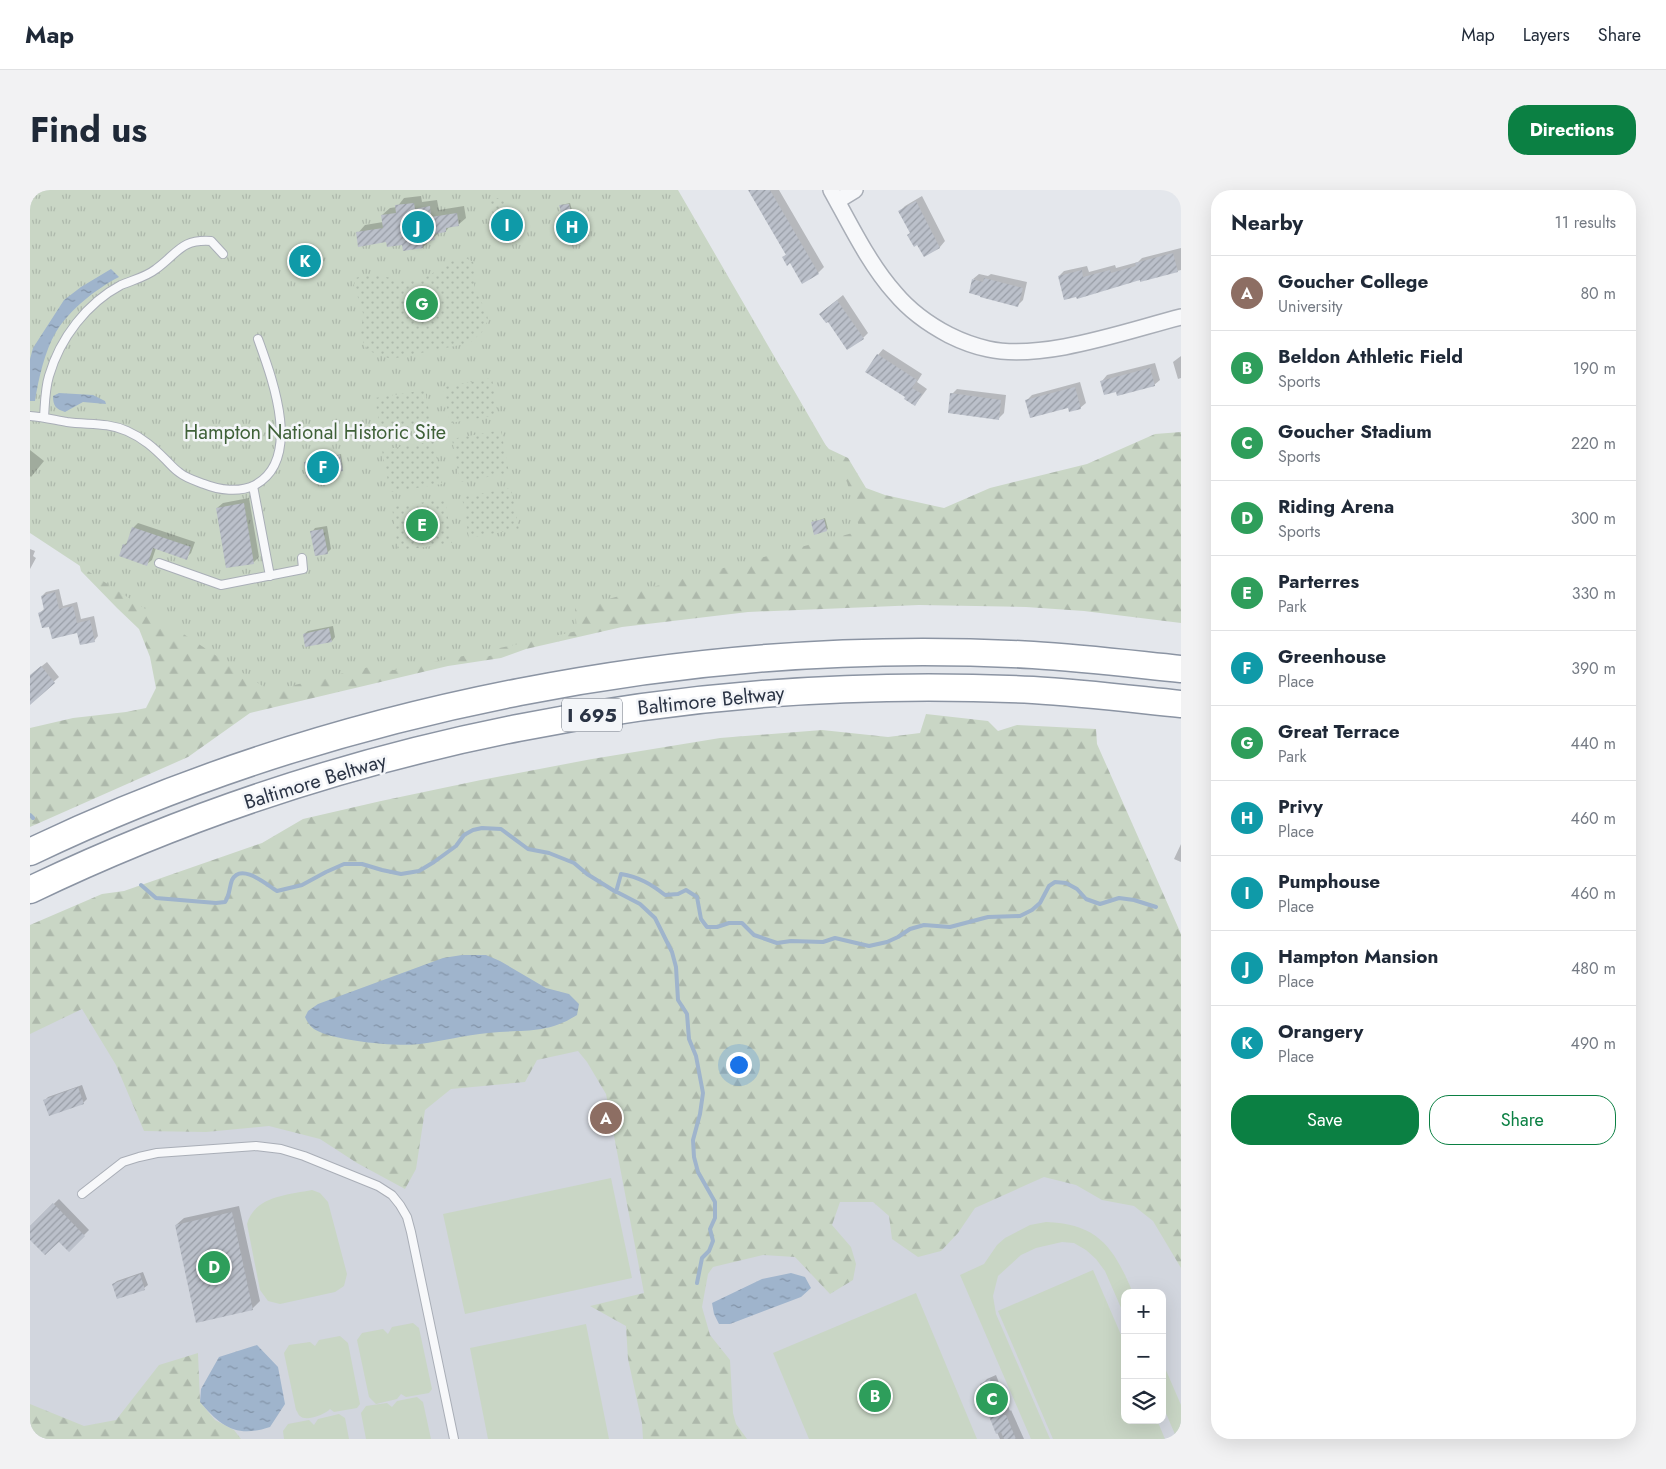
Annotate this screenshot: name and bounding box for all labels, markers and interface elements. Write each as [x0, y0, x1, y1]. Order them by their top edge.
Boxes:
text: Map [25, 17, 74, 52]
text: Map [1461, 22, 1495, 48]
text: Layers [1523, 22, 1570, 48]
text: Share [1598, 22, 1641, 48]
text: Find us [30, 105, 147, 155]
button: Directions [1508, 105, 1636, 155]
pin: I [491, 206, 523, 244]
pin: J [402, 208, 434, 246]
pin: H [556, 208, 588, 246]
text: Nearby [1231, 208, 1303, 238]
text: 11 results [1554, 211, 1616, 234]
pin: K [289, 242, 321, 280]
text: Goucher College [1278, 268, 1428, 295]
text: A [1241, 282, 1253, 305]
text: 80 m [1580, 282, 1616, 305]
pin: G [406, 285, 438, 323]
text: University [1278, 295, 1343, 318]
text: Beldon Athletic Field [1278, 343, 1463, 370]
text: B [1242, 357, 1252, 380]
text: 190 m [1573, 357, 1616, 380]
text: Sports [1278, 370, 1320, 393]
park label: Hampton National Historic Site [184, 418, 446, 447]
text: Goucher Stadium [1278, 418, 1432, 445]
text: C [1241, 432, 1253, 455]
text: 220 m [1571, 432, 1616, 455]
text: Sports [1278, 445, 1320, 468]
pin: F [307, 448, 339, 486]
text: Riding Arena [1278, 493, 1394, 520]
pin: E [406, 506, 438, 544]
text: D [1241, 507, 1253, 530]
text: 300 m [1571, 507, 1616, 530]
text: Sports [1278, 520, 1320, 543]
text: Parterres [1278, 568, 1359, 595]
text: E [1242, 582, 1252, 605]
text: 330 m [1572, 582, 1616, 605]
text: Park [1278, 595, 1307, 618]
text: Greenhouse [1278, 643, 1386, 670]
text: F [1243, 657, 1251, 680]
text: 390 m [1571, 657, 1616, 680]
text: Place [1278, 670, 1314, 693]
street label: Baltimore Beltway [636, 678, 786, 723]
road number: I 695 [562, 698, 622, 732]
text: Great Terrace [1278, 718, 1400, 745]
text: G [1240, 732, 1254, 755]
text: 440 m [1570, 732, 1616, 755]
text: Park [1278, 745, 1307, 768]
street label: Baltimore Beltway [240, 746, 390, 817]
text: Privy [1278, 793, 1323, 820]
text: H [1241, 807, 1253, 830]
text: 460 m [1571, 807, 1616, 830]
text: Place [1278, 820, 1314, 843]
text: Pumphouse [1278, 868, 1380, 895]
text: I [1244, 882, 1250, 905]
text: 460 m [1571, 882, 1616, 905]
text: Place [1278, 895, 1314, 918]
text: Hampton Mansion [1278, 943, 1439, 970]
text: J [1244, 957, 1250, 980]
text: 480 m [1571, 957, 1616, 980]
text: Place [1278, 970, 1314, 993]
text: Orangery [1278, 1018, 1363, 1045]
text: K [1241, 1032, 1253, 1055]
text: 490 m [1571, 1032, 1616, 1055]
text: Place [1278, 1045, 1314, 1068]
your location [726, 1052, 752, 1078]
button: Save [1231, 1095, 1419, 1145]
button: Share [1429, 1095, 1616, 1145]
pin: A [590, 1099, 622, 1137]
pin: D [198, 1248, 230, 1286]
map controls [1121, 1289, 1166, 1424]
button: + [1121, 1289, 1166, 1334]
button: − [1121, 1334, 1166, 1379]
pin: B [859, 1377, 891, 1415]
button: layers [1121, 1379, 1166, 1424]
pin: C [976, 1380, 1008, 1418]

